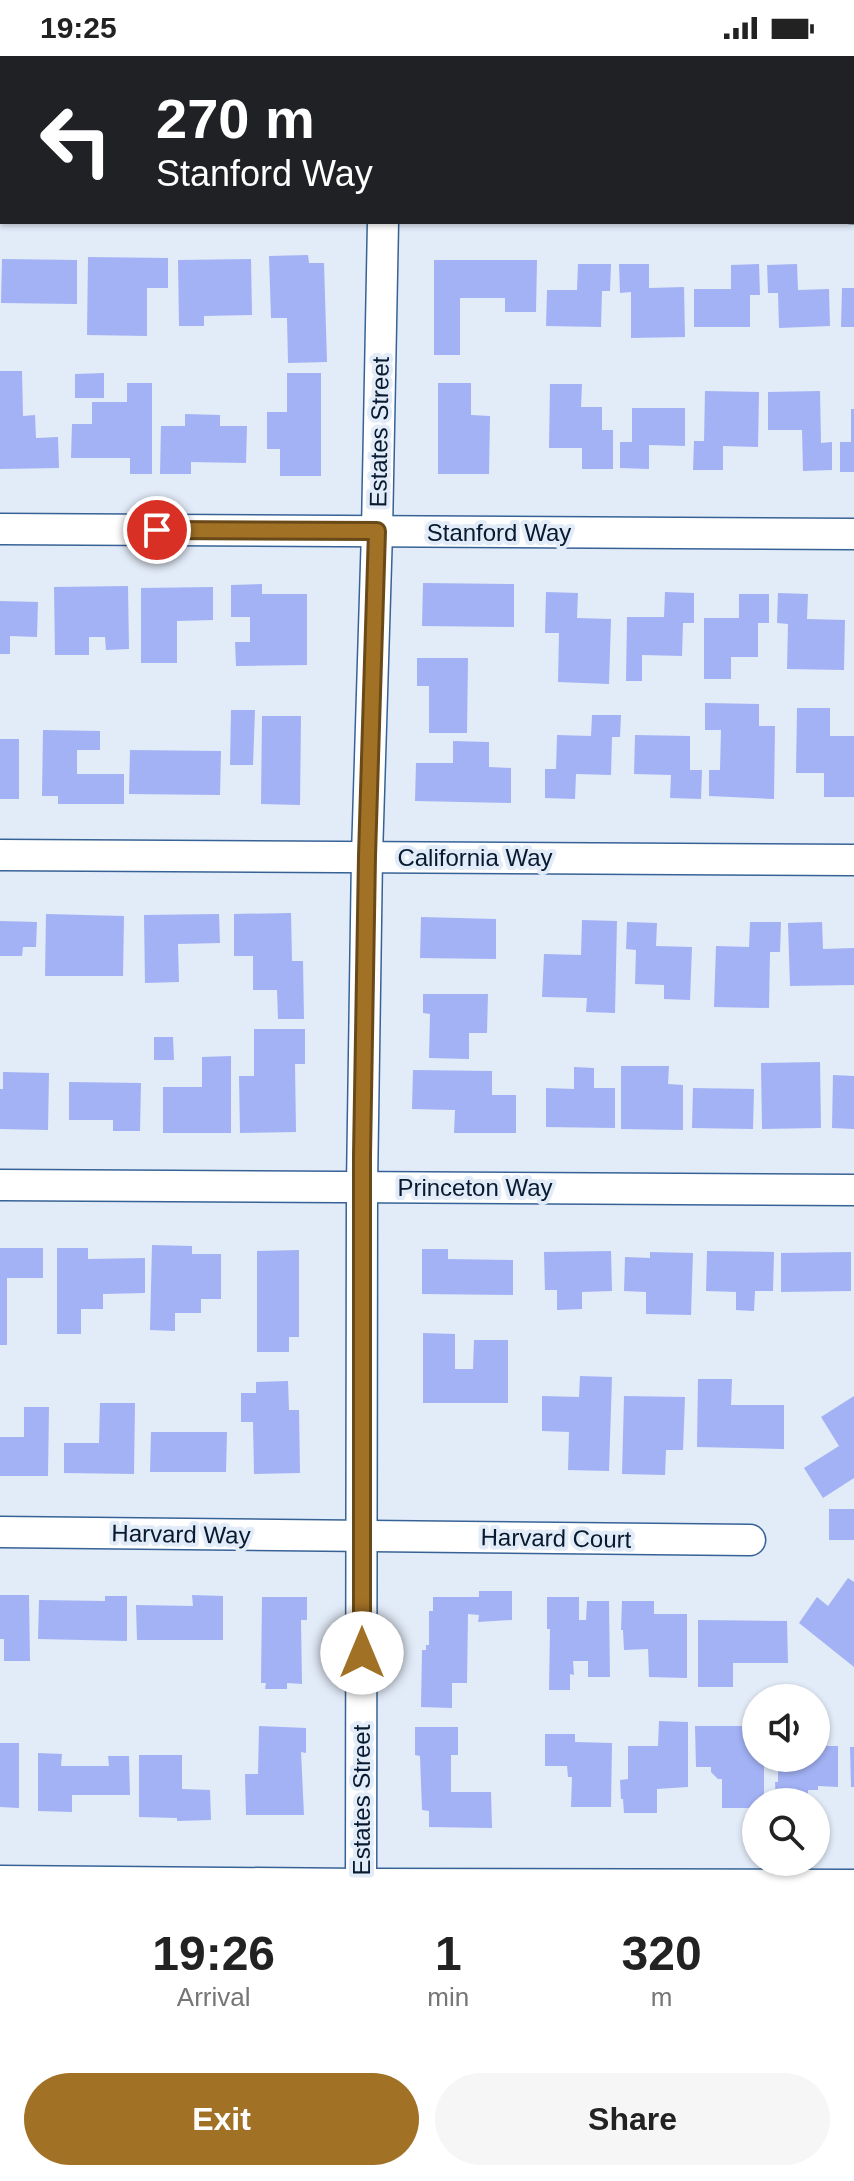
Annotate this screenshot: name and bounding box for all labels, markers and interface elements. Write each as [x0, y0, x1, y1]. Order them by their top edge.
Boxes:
text: 19:25 [40, 11, 117, 44]
text: 270 m [156, 87, 315, 150]
icon: left [24, 88, 128, 192]
text: Stanford Way [156, 153, 373, 194]
street label: Estates Street [364, 356, 394, 508]
pin [123, 496, 191, 564]
icon: arrive [135, 508, 179, 552]
street label: Stanford Way [427, 519, 571, 546]
street label: California Way [397, 844, 553, 871]
street label: Princeton Way [397, 1174, 553, 1201]
street label: Harvard Way [111, 1519, 251, 1549]
street label: Harvard Court [480, 1523, 632, 1553]
position arrow [320, 1611, 404, 1695]
map controls [742, 1684, 830, 1876]
button: sound [742, 1684, 830, 1772]
street label: Estates Street [348, 1724, 375, 1875]
button: search [742, 1788, 830, 1876]
text: 19:26 [152, 1927, 275, 1980]
text: 1 [435, 1927, 462, 1980]
text: 320 [622, 1927, 702, 1980]
text: Arrival [177, 1982, 251, 2012]
text: min [427, 1982, 469, 2012]
text: m [651, 1982, 672, 2012]
button: Exit [24, 2073, 419, 2165]
button: Share [435, 2073, 830, 2165]

